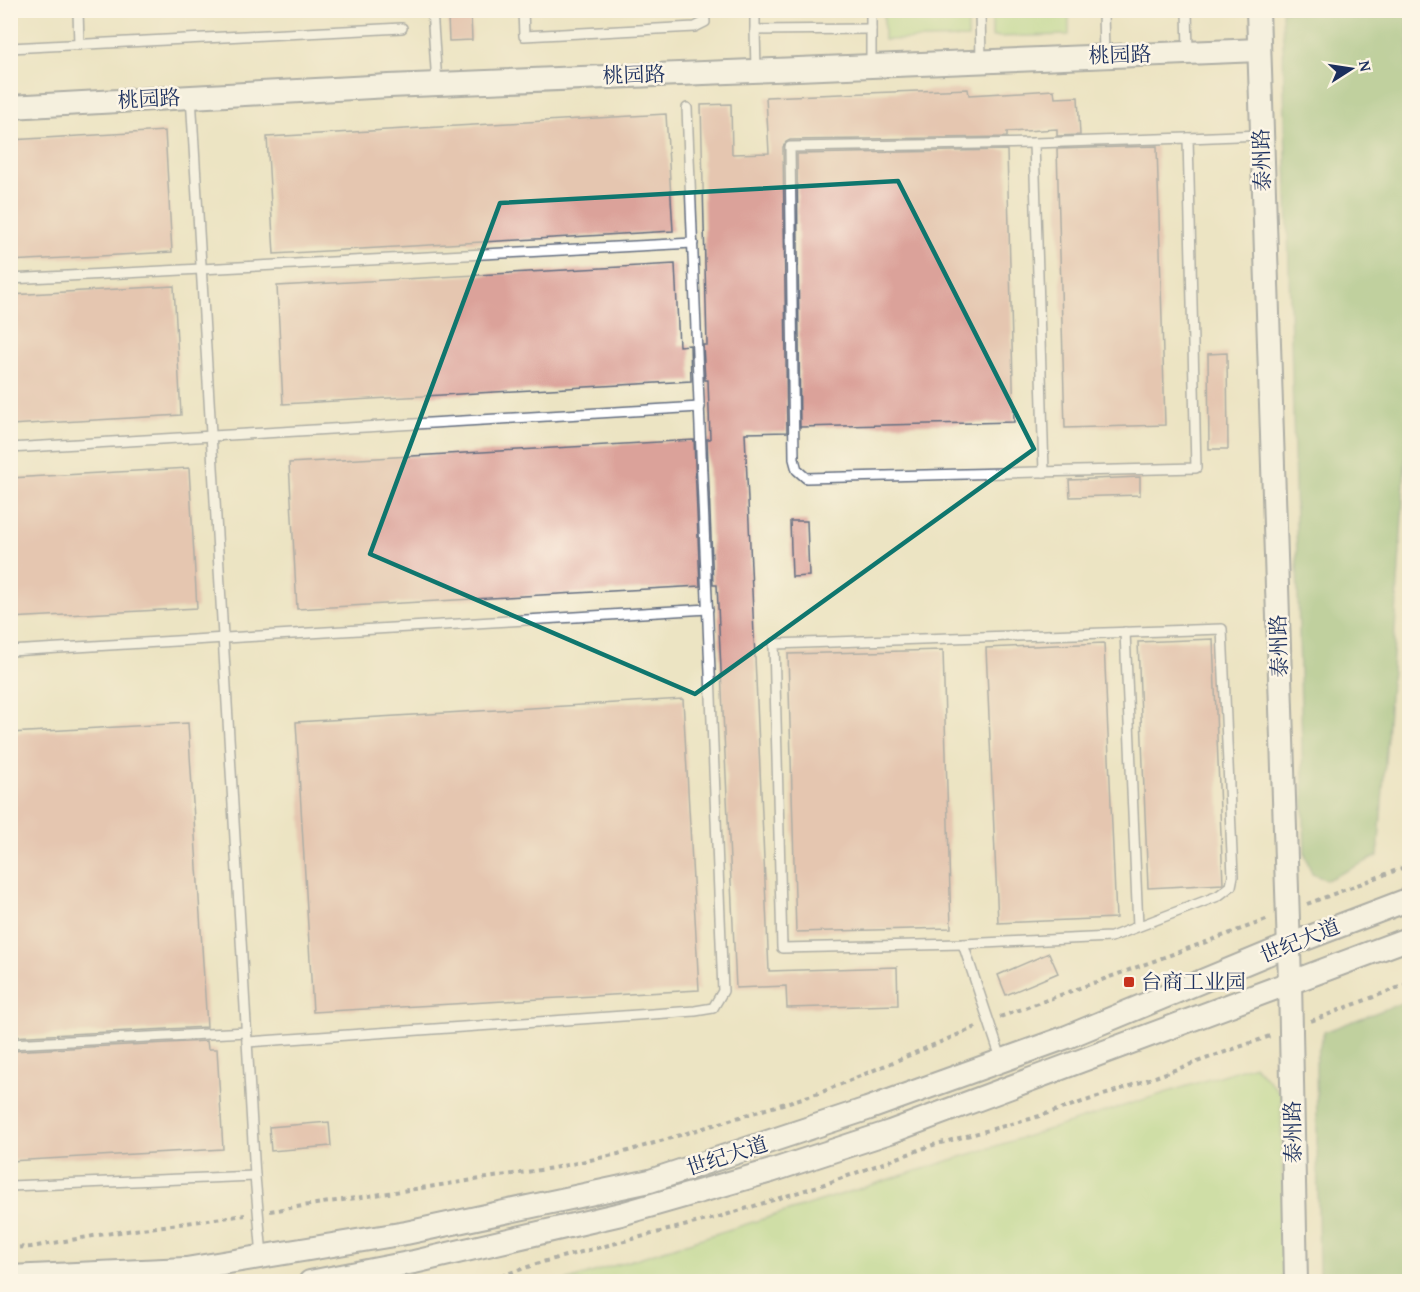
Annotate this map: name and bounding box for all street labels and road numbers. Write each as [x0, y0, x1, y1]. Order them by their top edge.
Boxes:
street label: 桃园路 [1088, 38, 1152, 71]
street label: 桃园路 [602, 58, 666, 91]
street label: 桃园路 [117, 81, 181, 116]
street label: 泰州路 [1245, 128, 1278, 192]
street label: 泰州路 [1262, 614, 1295, 678]
street label: 世纪大道 [1255, 910, 1345, 971]
street label: 泰州路 [1276, 1100, 1309, 1164]
street label: 世纪大道 [682, 1128, 772, 1183]

